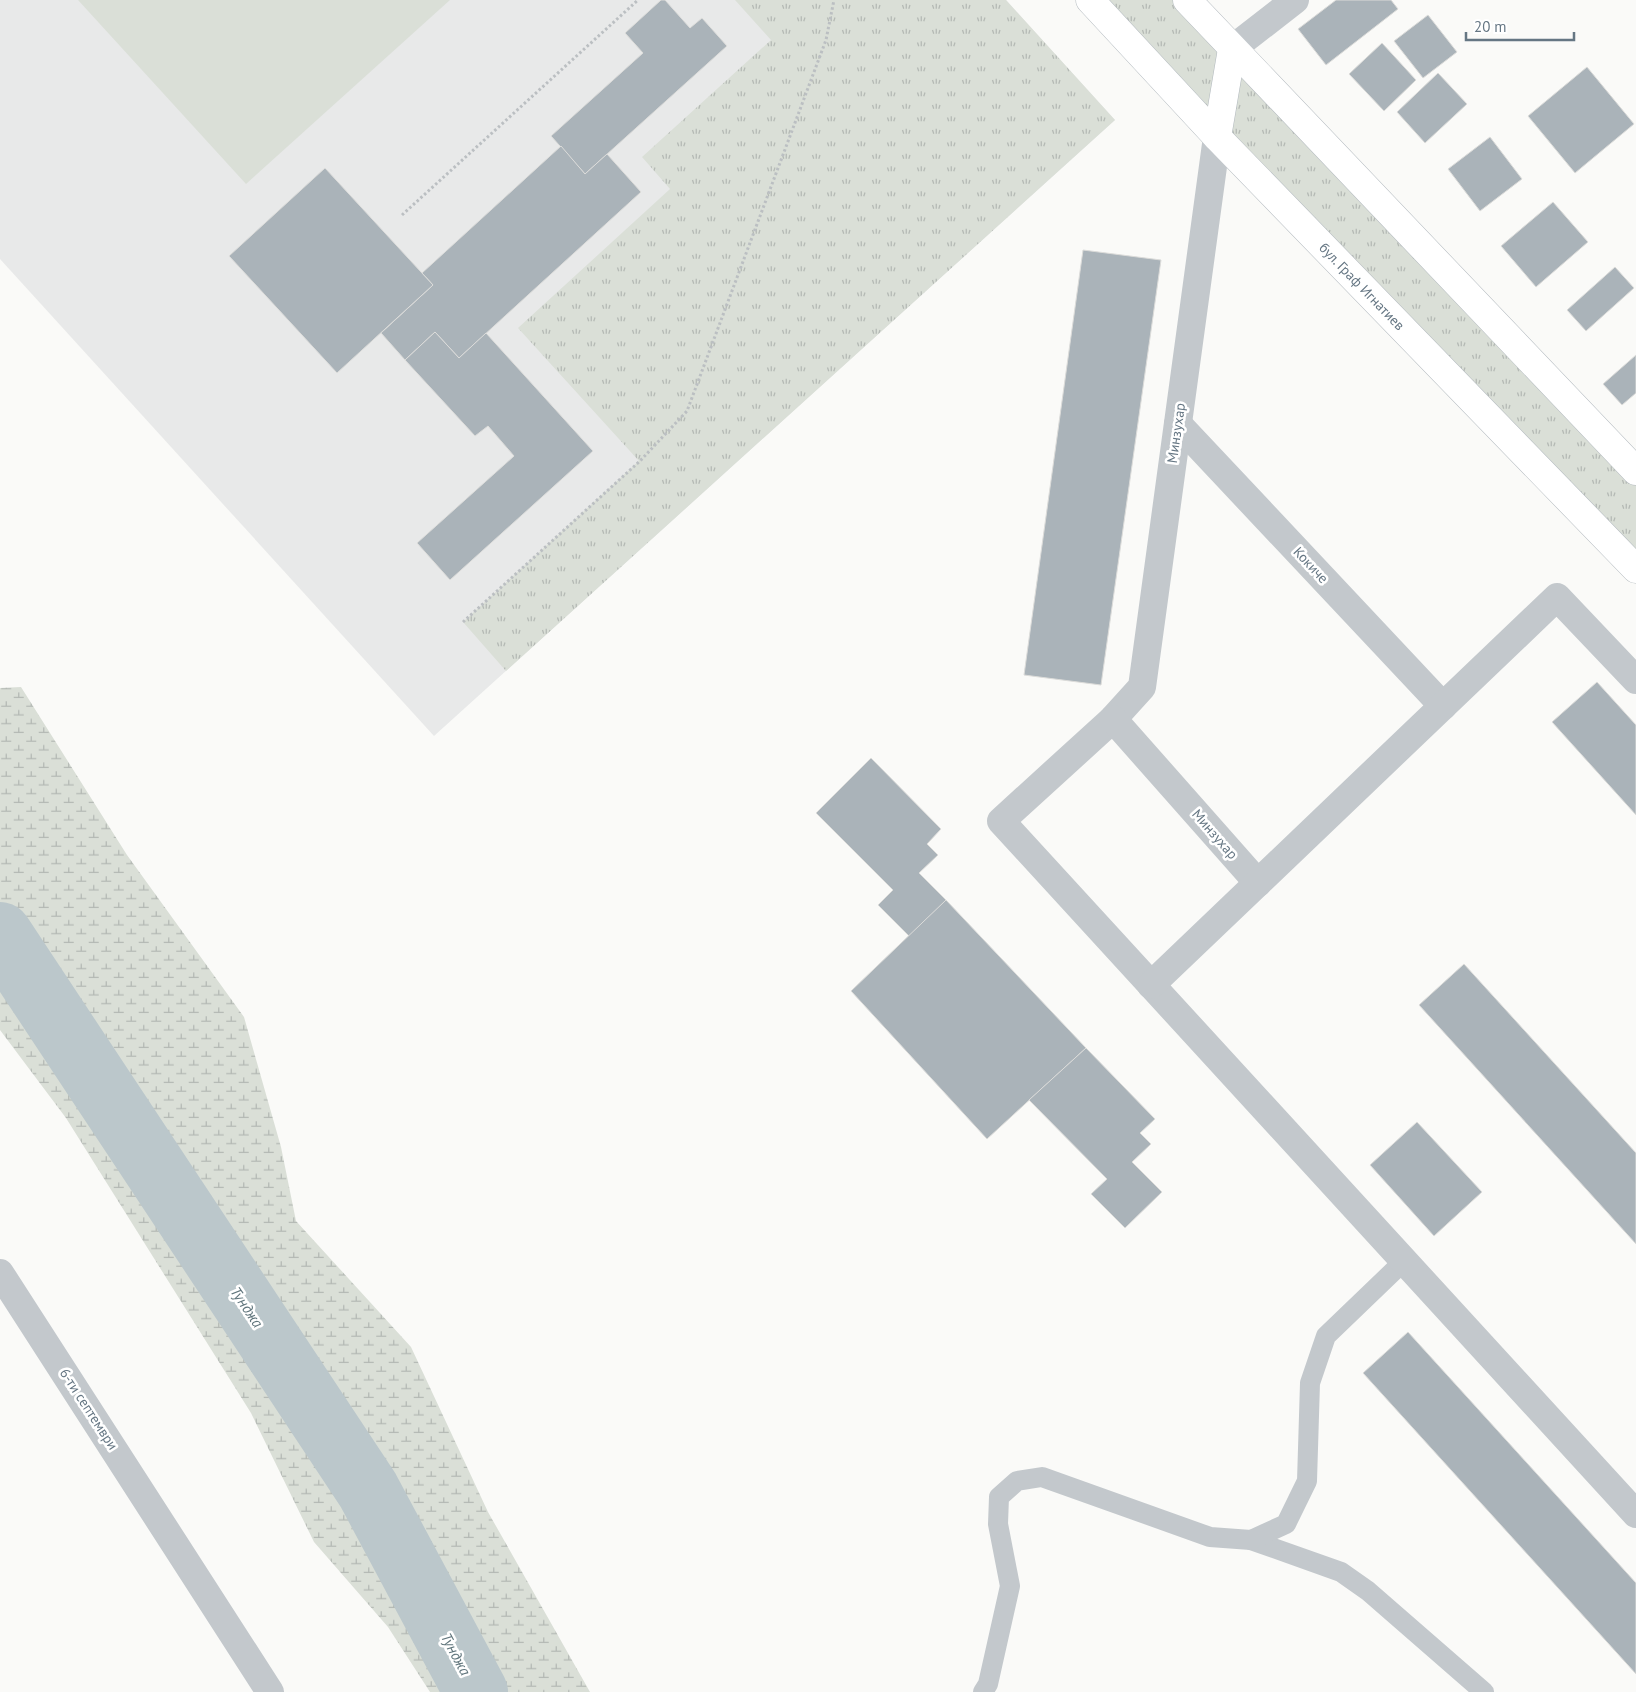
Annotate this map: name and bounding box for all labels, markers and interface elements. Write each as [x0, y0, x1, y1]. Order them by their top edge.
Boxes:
scale bar [1466, 10, 1574, 42]
text: 20 m [1474, 17, 1507, 36]
street label: бул. Граф Игнатиев [1315, 239, 1409, 334]
street label: Минзухар [1163, 402, 1189, 464]
street label: Кокиче [1290, 543, 1332, 587]
street label: Минзухар [1188, 805, 1242, 863]
water label: Тунджа [226, 1283, 268, 1332]
street label: 6-ти септември [56, 1365, 122, 1453]
water label: Тунджа [437, 1629, 475, 1679]

